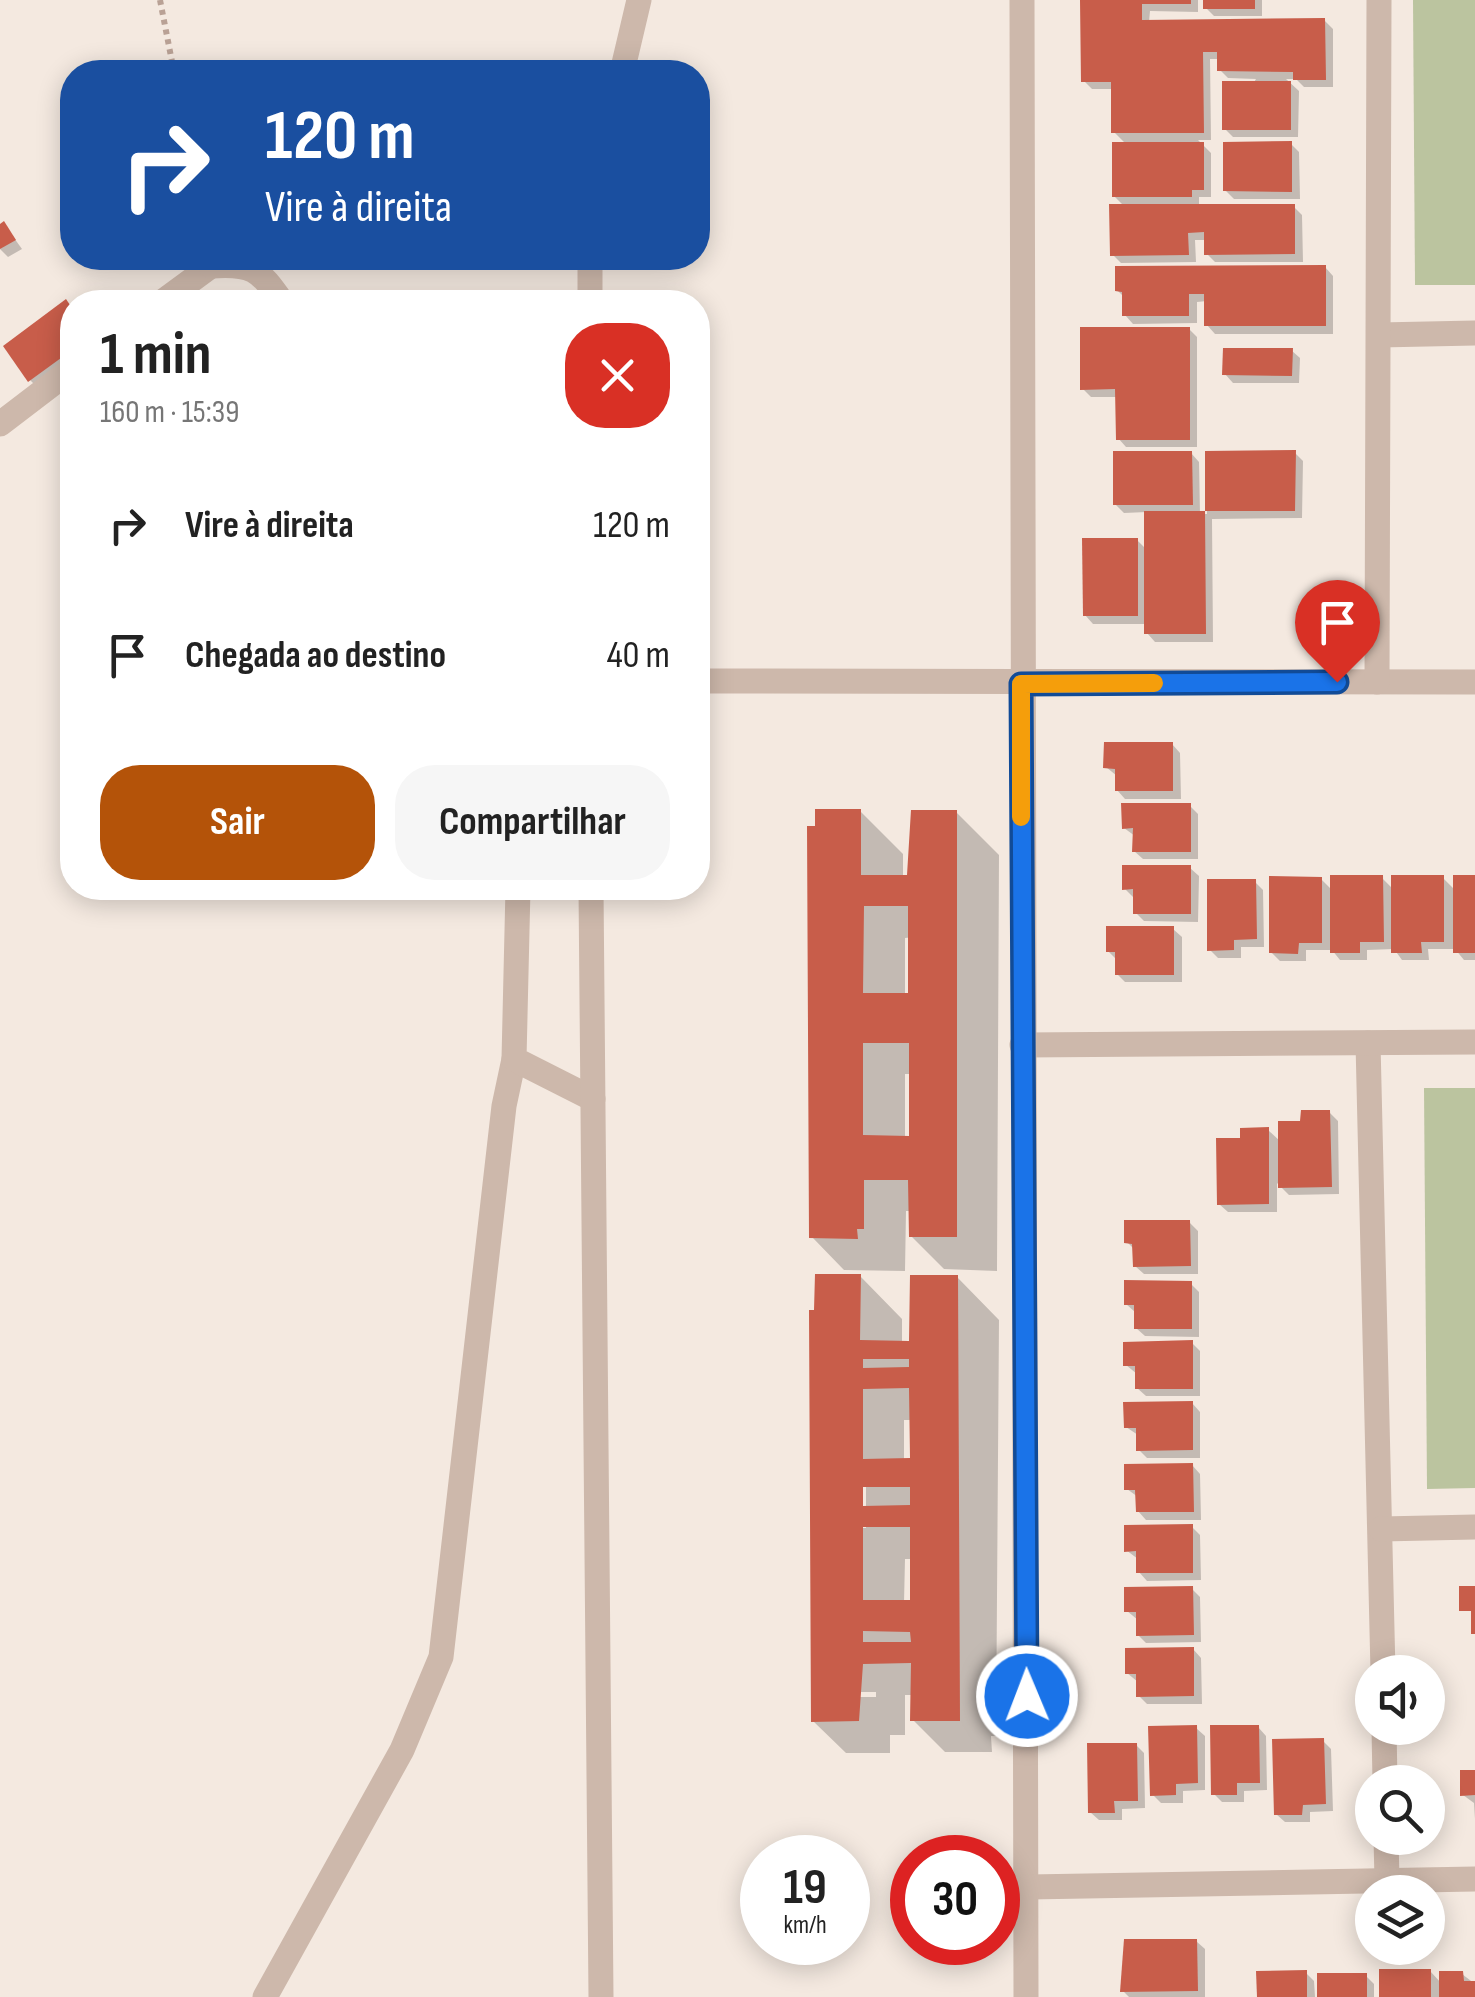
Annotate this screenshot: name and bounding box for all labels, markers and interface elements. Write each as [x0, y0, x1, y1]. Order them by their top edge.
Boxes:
text: 120 m [265, 95, 415, 179]
icon: right [100, 100, 230, 230]
text: Vire à direita [265, 180, 452, 235]
text: 1 min [100, 319, 212, 391]
button: close [565, 323, 670, 428]
text: 160 m · 15:39 [100, 393, 239, 432]
icon: right [100, 498, 155, 553]
text: Vire à direita [185, 503, 354, 548]
text: 120 m [593, 503, 670, 548]
pin [1295, 580, 1380, 683]
icon: arrive [1310, 595, 1365, 650]
icon: arrive [100, 628, 155, 683]
text: Chegada ao destino [185, 633, 446, 678]
text: 40 m [607, 633, 670, 678]
button: Sair [100, 765, 375, 880]
button: Compartilhar [395, 765, 670, 880]
position arrow [975, 1644, 1079, 1748]
map controls [1355, 1655, 1445, 1965]
button: sound [1355, 1655, 1445, 1745]
button: search [1355, 1765, 1445, 1855]
speed limit sign: 30 [890, 1835, 1020, 1965]
text: 19 [783, 1858, 827, 1918]
button: layers [1355, 1875, 1445, 1965]
text: km/h [783, 1910, 827, 1941]

